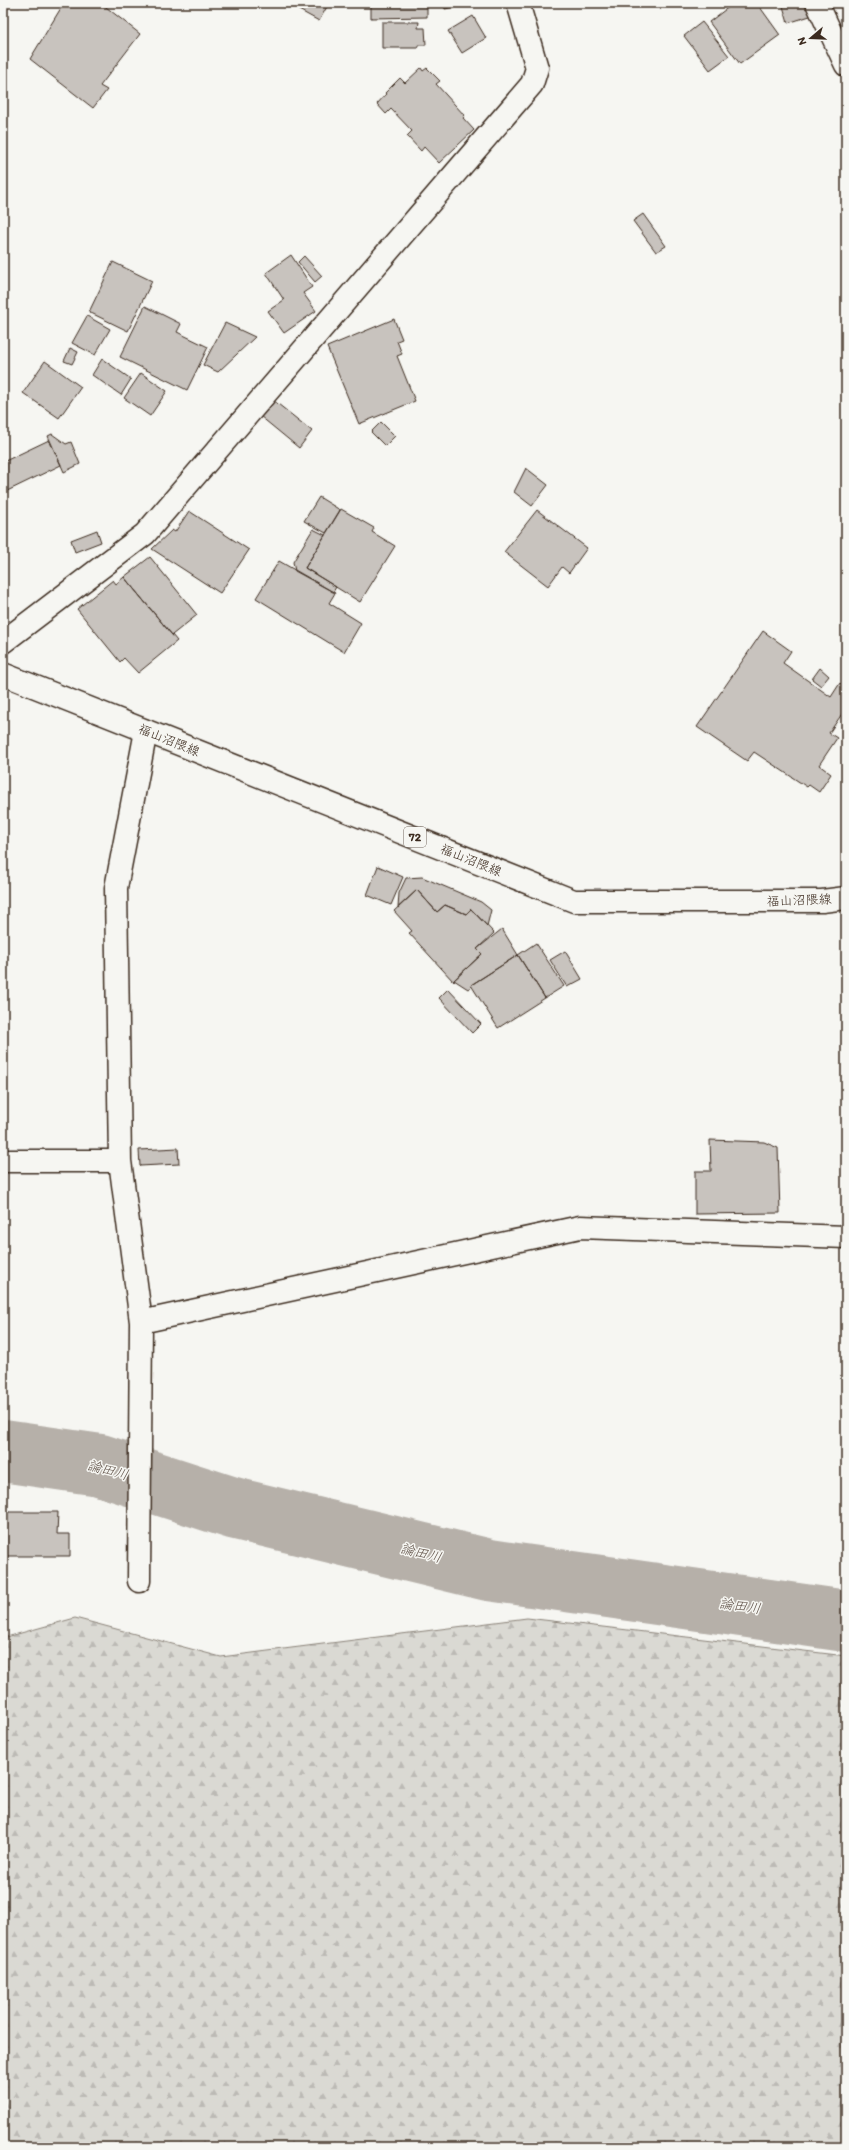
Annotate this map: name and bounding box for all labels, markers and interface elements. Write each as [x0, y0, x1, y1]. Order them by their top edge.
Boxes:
north arrow [791, 18, 831, 58]
text: N [795, 35, 809, 47]
street label: 福山沼隈線 [136, 721, 203, 760]
road number: 72 [404, 827, 426, 847]
street label: 福山沼隈線 [438, 841, 505, 880]
street label: 福山沼隈線 [766, 891, 833, 909]
water label: 論田川 [86, 1456, 130, 1484]
water label: 論田川 [399, 1540, 443, 1566]
water label: 論田川 [718, 1595, 762, 1617]

